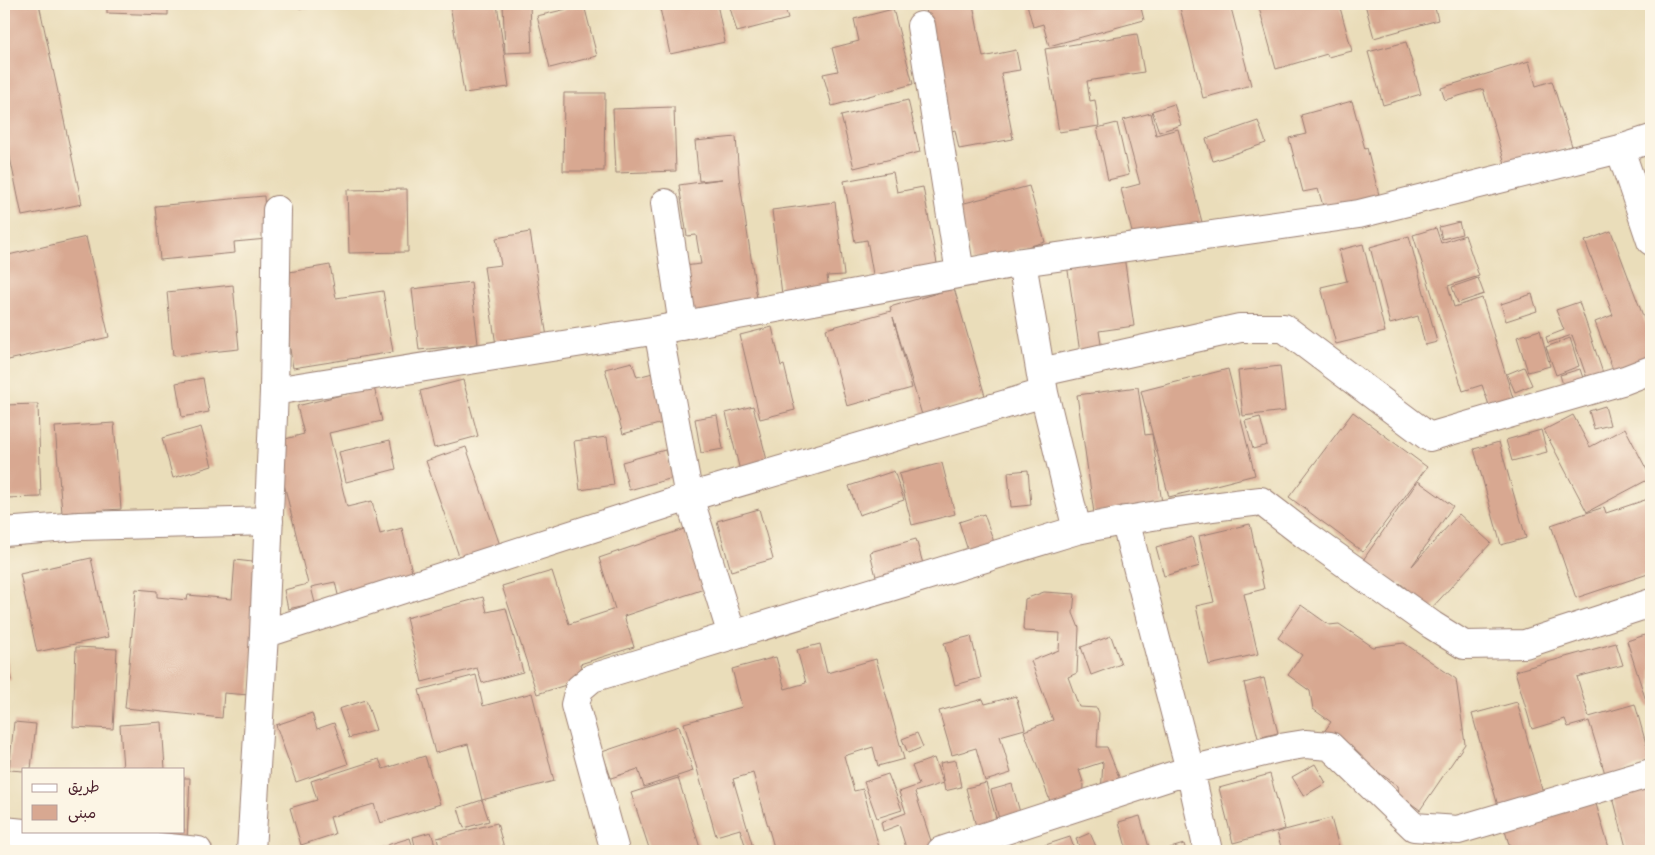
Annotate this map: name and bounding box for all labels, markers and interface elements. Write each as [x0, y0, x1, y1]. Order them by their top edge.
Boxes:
legend [22, 768, 185, 832]
text: طريق [68, 774, 100, 797]
text: مبنى [68, 800, 96, 823]

